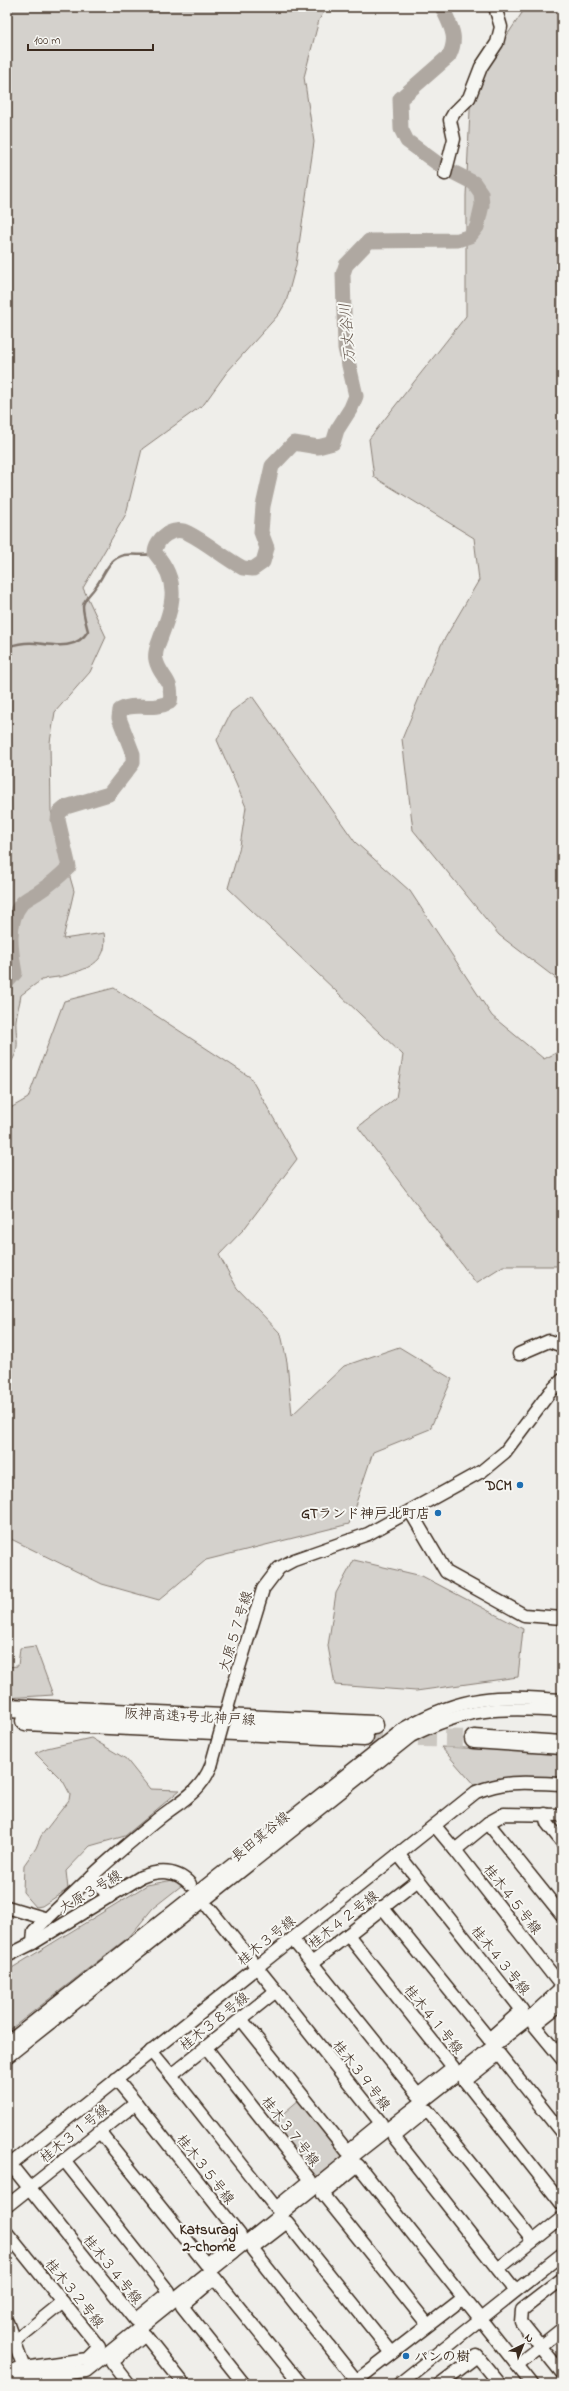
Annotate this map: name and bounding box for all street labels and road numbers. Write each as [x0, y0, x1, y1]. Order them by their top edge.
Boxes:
street label: 大原５７号線 [214, 1588, 259, 1675]
street label: 阪神高速7号北神戸線 [124, 1704, 256, 1731]
street label: 長田箕谷線 [227, 1807, 295, 1867]
street label: 桂木４５号線 [478, 1860, 546, 1939]
street label: 大原３号線 [55, 1865, 126, 1919]
street label: 桂木４２号線 [304, 1886, 383, 1954]
street label: 桂木３号線 [233, 1911, 301, 1971]
street label: 桂木４３号線 [465, 1922, 534, 2000]
street label: 桂木４１号線 [398, 1981, 467, 2059]
street label: 桂木３８号線 [176, 1988, 254, 2057]
street label: 桂木３９号線 [327, 2036, 395, 2115]
street label: 桂木３７号線 [256, 2092, 324, 2171]
street label: 桂木３１号線 [36, 2100, 114, 2169]
street label: 桂木３５号線 [171, 2130, 239, 2209]
street label: 桂木３４号線 [77, 2231, 146, 2309]
street label: 桂木３２号線 [39, 2255, 108, 2333]

